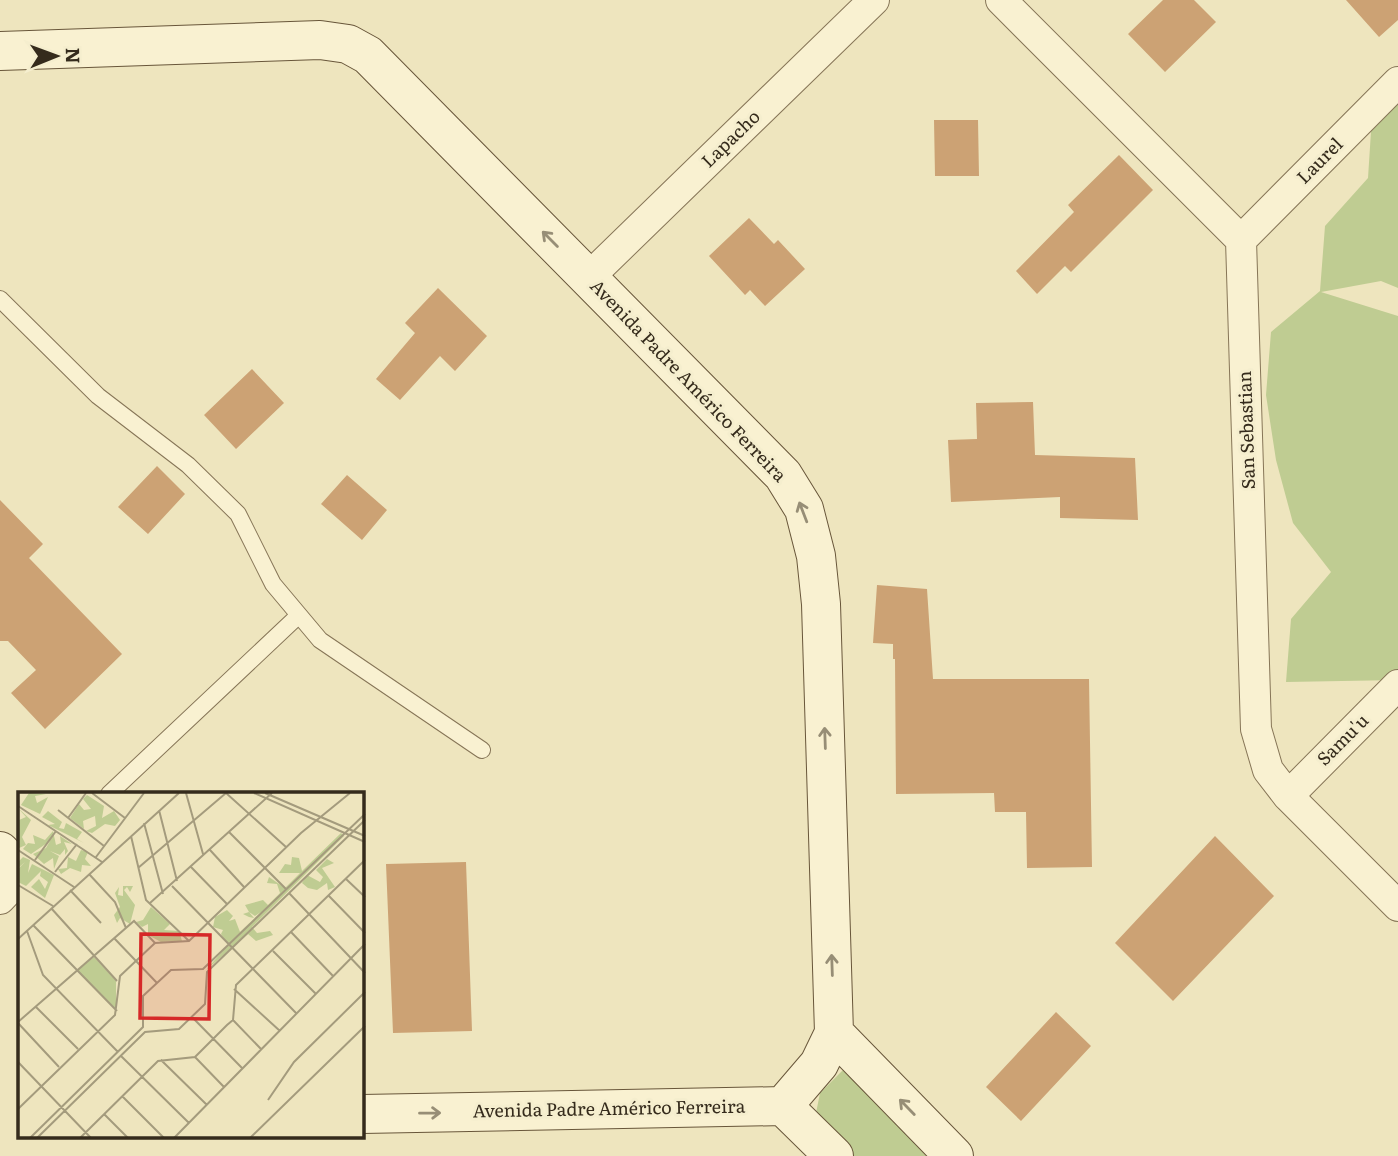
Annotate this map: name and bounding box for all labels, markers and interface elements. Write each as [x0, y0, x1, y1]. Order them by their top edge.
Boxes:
north arrow [21, 21, 91, 91]
text: N [60, 47, 88, 64]
street label: Lapacho [694, 103, 766, 173]
street label: Laurel [1290, 131, 1348, 189]
one-way arrow [541, 231, 558, 248]
street label: Avenida Padre Américo Ferreira [585, 273, 794, 488]
street label: San Sebastian [1230, 370, 1261, 490]
one-way arrow [796, 502, 809, 524]
street label: Samu'u [1310, 707, 1374, 771]
one-way arrow [819, 726, 832, 749]
inset map [18, 792, 364, 1138]
one-way arrow [825, 954, 839, 977]
street label: Avenida Padre Américo Ferreira [472, 1092, 746, 1123]
one-way arrow [898, 1099, 915, 1116]
one-way arrow [419, 1106, 442, 1119]

